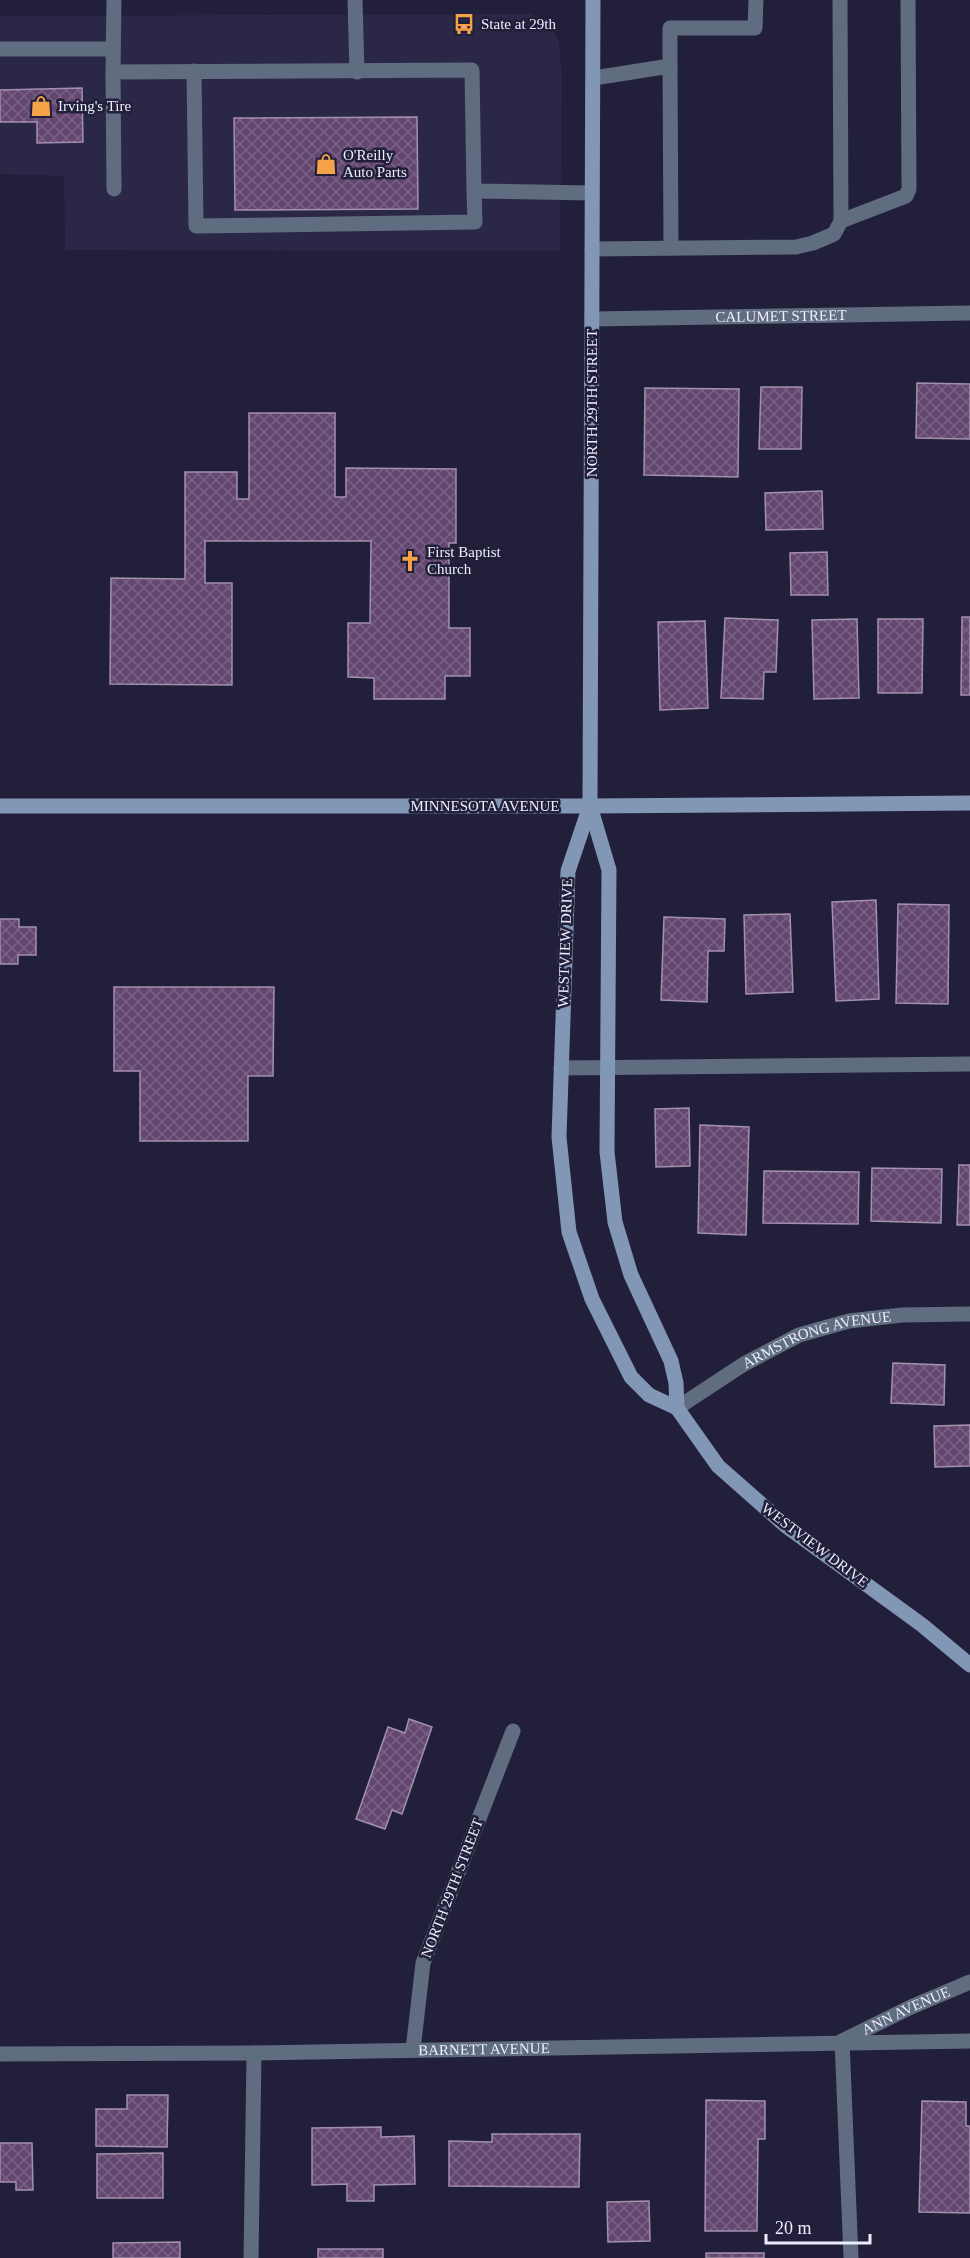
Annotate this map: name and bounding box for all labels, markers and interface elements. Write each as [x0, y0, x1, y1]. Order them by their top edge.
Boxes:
bus stop icon: State at 29th [452, 12, 476, 36]
place label: State at 29th [481, 16, 556, 32]
shop icon: Irving's Tire [29, 94, 53, 118]
place label: Irving's Tire [58, 98, 131, 114]
place label: O'Reilly Auto Parts [343, 147, 407, 180]
shop icon: O'Reilly Auto Parts [314, 152, 338, 176]
street label: CALUMET STREET [715, 307, 847, 325]
street label: NORTH 29TH STREET [584, 329, 600, 477]
place label: First Baptist Church [427, 544, 502, 577]
church icon: First Baptist Church [398, 549, 422, 573]
street label: MINNESOTA AVENUE [411, 798, 559, 814]
street label: WESTVIEW DRIVE [555, 878, 575, 1008]
street label: ARMSTRONG AVENUE [740, 1308, 892, 1371]
street label: WESTVIEW DRIVE [759, 1500, 871, 1590]
street label: NORTH 29TH STREET [418, 1816, 486, 1960]
street label: ANN AVENUE [859, 1983, 952, 2038]
street label: BARNETT AVENUE [418, 2040, 550, 2058]
scale bar [766, 2207, 870, 2245]
text: 20 m [775, 2218, 812, 2238]

